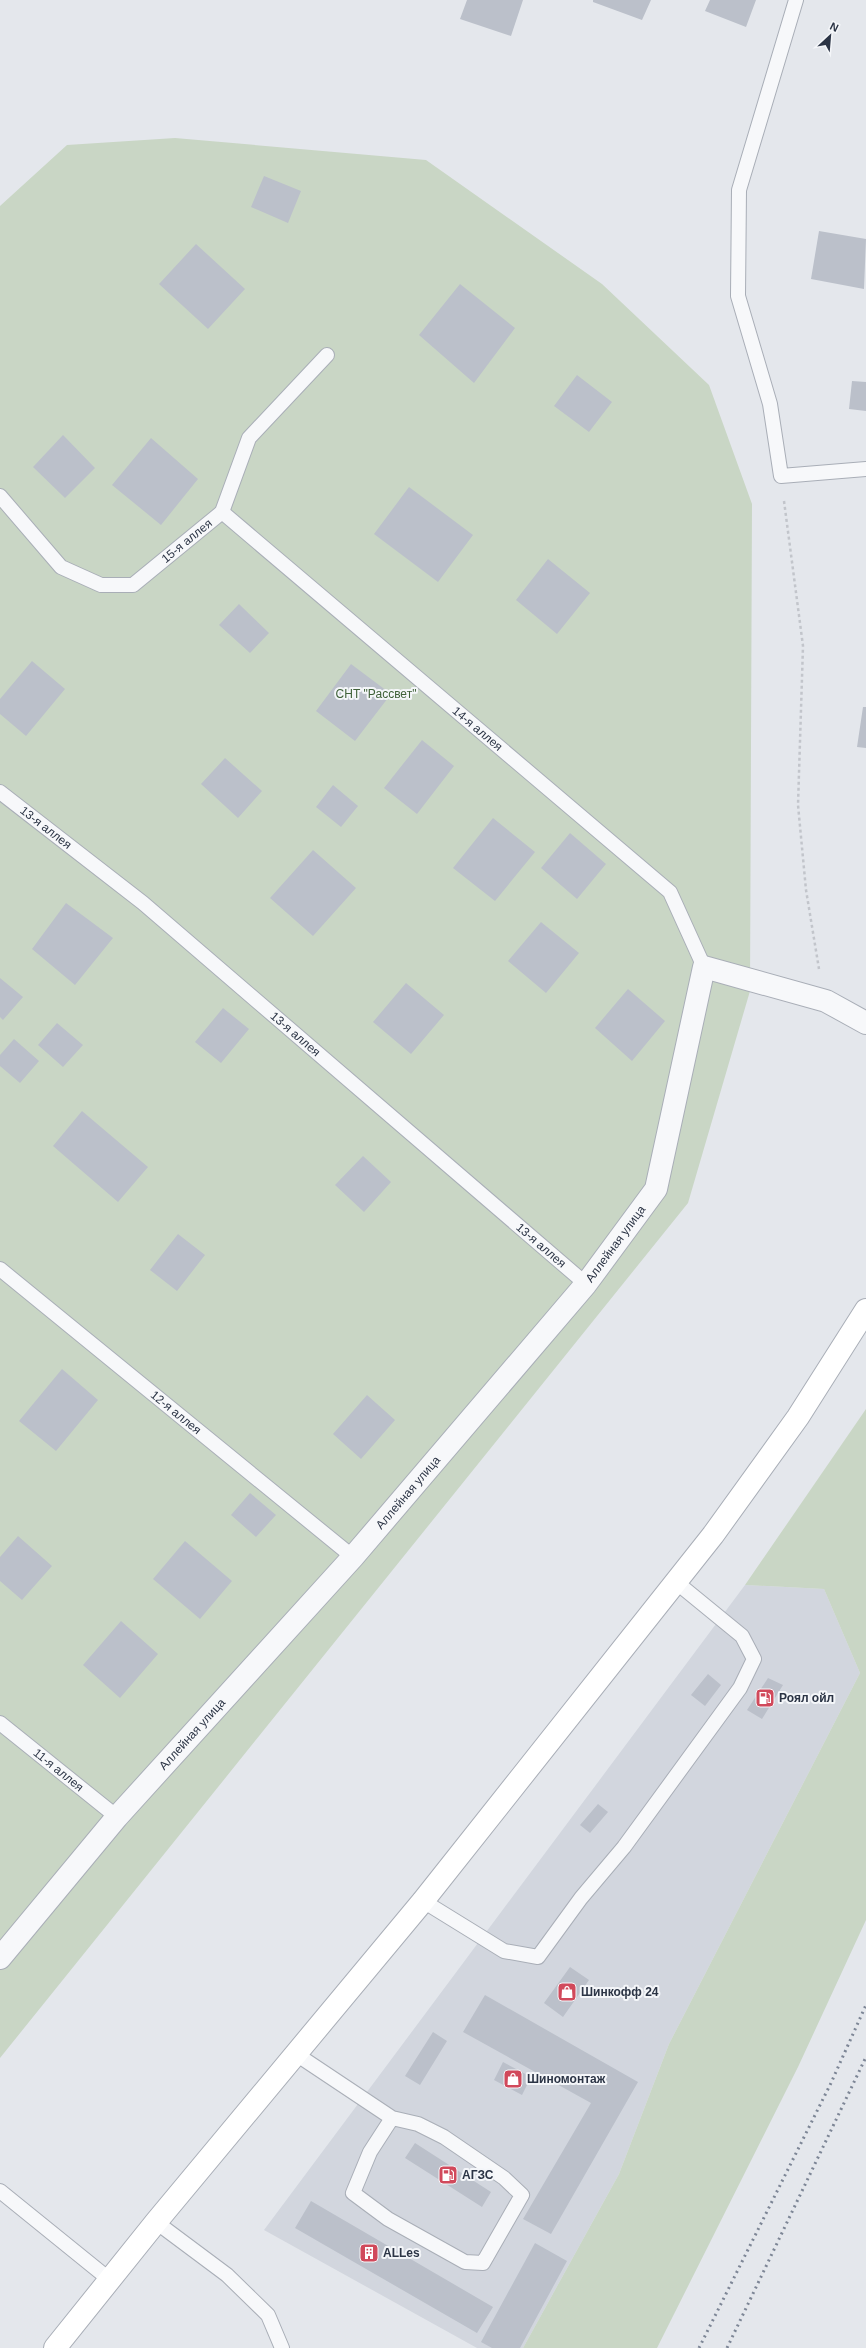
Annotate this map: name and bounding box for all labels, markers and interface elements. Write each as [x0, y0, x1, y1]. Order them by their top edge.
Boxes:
north arrow [810, 16, 850, 56]
text: N [828, 20, 841, 34]
street label: 15-я аллея [159, 516, 215, 566]
park label: СНТ "Рассвет" [336, 687, 416, 701]
street label: 14-я аллея [450, 704, 505, 754]
street label: 13-я аллея [17, 803, 74, 852]
street label: 13-я аллея [268, 1009, 323, 1059]
street label: Аллейная улица [583, 1203, 649, 1285]
street label: 13-я аллея [513, 1220, 569, 1271]
street label: 12-я аллея [148, 1388, 204, 1437]
street label: Аллейная улица [373, 1453, 443, 1532]
fuel station icon: Роял ойл [754, 1687, 776, 1709]
place label: Роял ойл [779, 1691, 834, 1705]
street label: Аллейная улица [156, 1695, 228, 1773]
street label: 11-я аллея [31, 1746, 86, 1794]
shop icon: Шинкофф 24 [556, 1981, 578, 2003]
place label: Шинкофф 24 [581, 1985, 659, 1999]
shop icon: Шиномонтаж [502, 2068, 524, 2090]
place label: Шиномонтаж [527, 2072, 606, 2086]
fuel station icon: АГЗС [437, 2164, 459, 2186]
place label: АГЗС [462, 2168, 494, 2182]
building icon: ALLes [358, 2242, 380, 2264]
place label: ALLes [383, 2246, 420, 2260]

